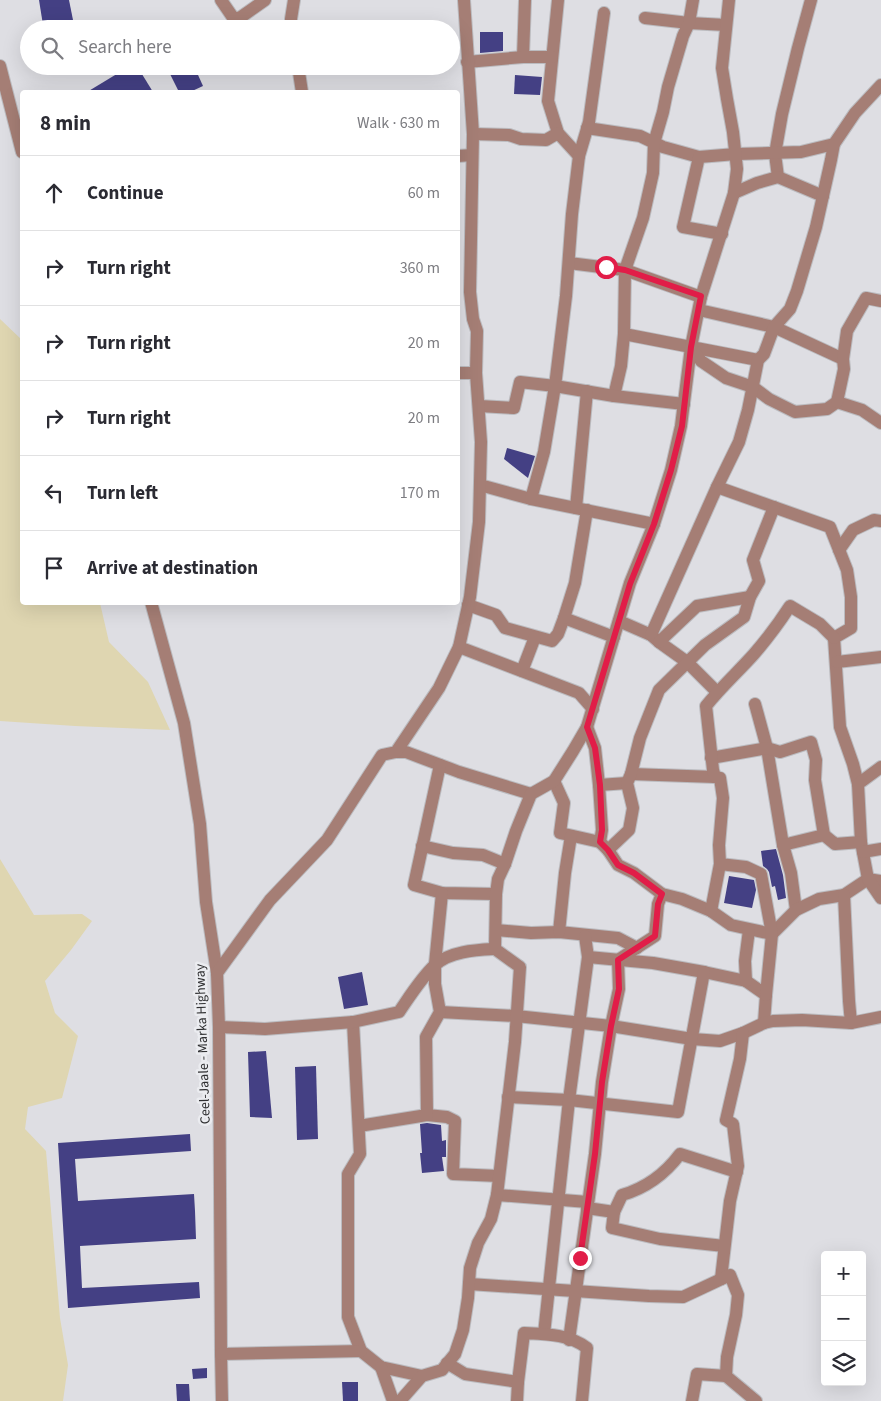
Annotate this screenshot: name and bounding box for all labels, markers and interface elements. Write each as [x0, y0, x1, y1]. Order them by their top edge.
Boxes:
search box [20, 20, 460, 75]
icon: search [38, 34, 66, 62]
text: Search here [78, 34, 172, 61]
text: 8 min [40, 108, 91, 138]
text: Walk · 630 m [357, 112, 440, 134]
icon: ahead [40, 179, 68, 207]
text: Continue [87, 180, 164, 207]
text: 60 m [408, 182, 440, 204]
icon: right [40, 254, 68, 282]
text: Turn right [87, 255, 171, 282]
route start [595, 256, 618, 279]
text: 360 m [400, 257, 440, 279]
icon: right [40, 329, 68, 357]
text: Turn right [87, 330, 171, 357]
text: 20 m [408, 332, 440, 354]
icon: right [40, 404, 68, 432]
text: Turn right [87, 405, 171, 432]
text: 20 m [408, 407, 440, 429]
icon: left [40, 479, 68, 507]
text: Turn left [87, 480, 158, 507]
text: 170 m [400, 482, 440, 504]
icon: arrive [40, 554, 68, 582]
text: Arrive at destination [87, 555, 258, 582]
street label: Ceel-Jaale - Marka Highway [190, 963, 216, 1124]
route end [569, 1247, 592, 1270]
map controls [821, 1251, 866, 1386]
button: + [821, 1251, 866, 1296]
button: − [821, 1296, 866, 1341]
button: layers [821, 1341, 866, 1386]

